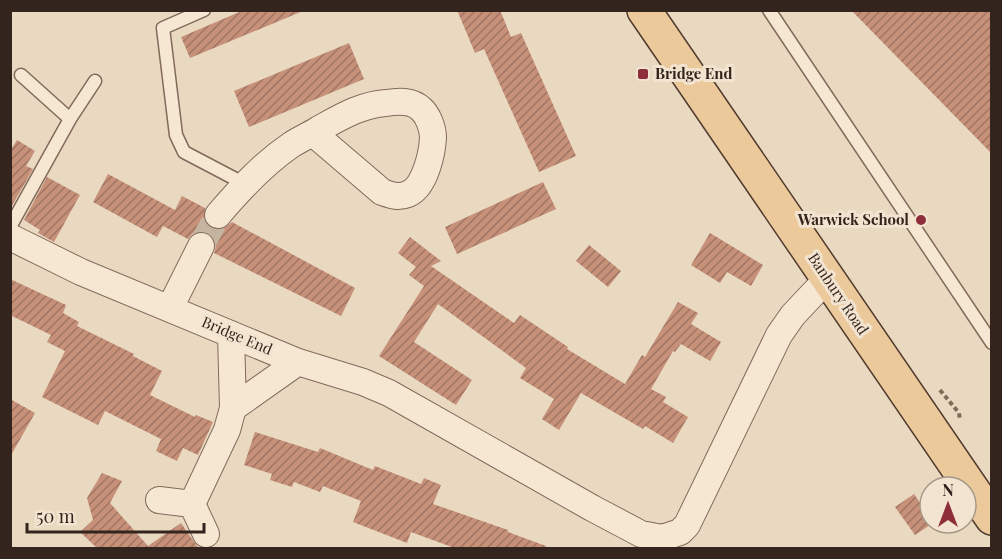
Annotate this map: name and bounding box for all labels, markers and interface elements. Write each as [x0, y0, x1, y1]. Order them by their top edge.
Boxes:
place label: Bridge End [655, 63, 733, 83]
marker: Bridge End [636, 67, 650, 81]
place label: Warwick School [797, 209, 909, 229]
marker: Warwick School [914, 213, 928, 227]
street label: Banbury Road [804, 249, 874, 338]
street label: Bridge End [199, 311, 276, 359]
north arrow [918, 475, 978, 535]
text: N [942, 479, 954, 500]
scale bar [27, 496, 204, 534]
text: 50 m [36, 504, 75, 528]

